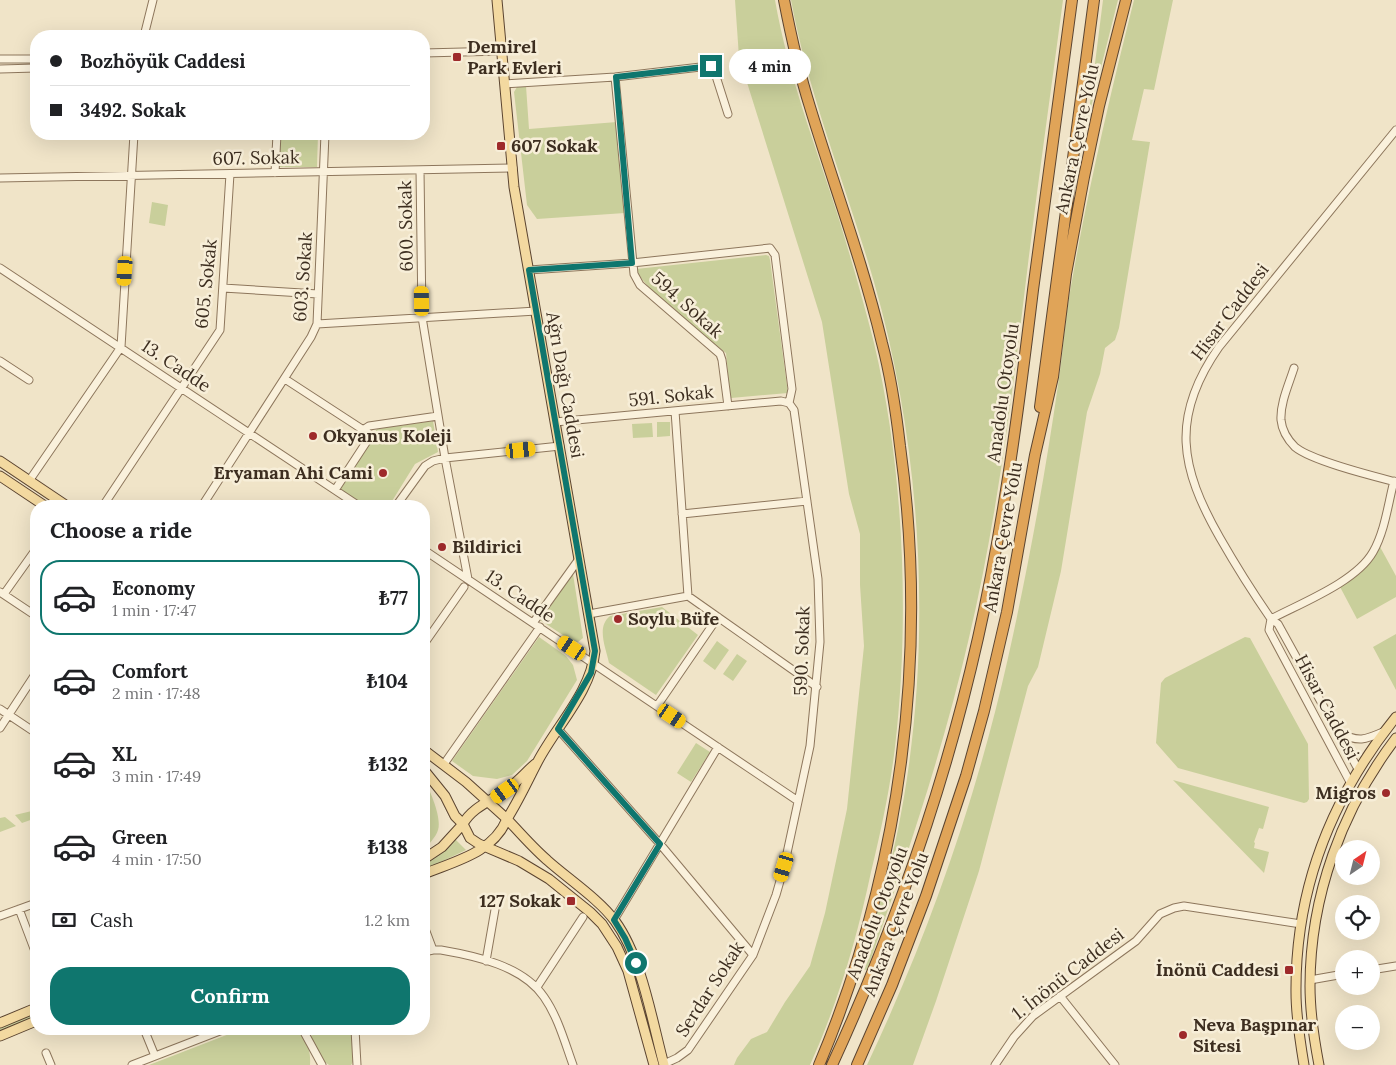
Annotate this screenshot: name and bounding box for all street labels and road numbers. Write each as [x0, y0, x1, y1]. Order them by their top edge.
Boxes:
street label: Ankara Çevre Yolu [1049, 62, 1104, 217]
street label: 607. Sokak [212, 145, 300, 170]
street label: 600. Sokak [393, 180, 418, 272]
street label: 603. Sokak [288, 231, 317, 323]
street label: 605. Sokak [189, 238, 222, 330]
street label: Hisar Caddesi [1186, 259, 1274, 365]
street label: 594. Sokak [647, 266, 728, 343]
street label: Ağrı Dağı Caddesi [541, 309, 590, 460]
street label: Anadolu Otoyolu [981, 322, 1024, 465]
street label: 13. Cadde [137, 334, 216, 397]
street label: 591. Sokak [627, 380, 715, 411]
street label: Ankara Çevre Yolu [978, 460, 1027, 615]
street label: 13. Cadde [481, 564, 560, 627]
street label: 590. Sokak [788, 605, 815, 696]
street label: Hisar Caddesi [1290, 650, 1365, 763]
street label: Anadolu Otoyolu [840, 843, 912, 983]
street label: Ankara Çevre Yolu [857, 848, 934, 1000]
street label: 1. İnönü Caddesi [1007, 923, 1128, 1025]
street label: Serdar Sokak [670, 936, 749, 1041]

